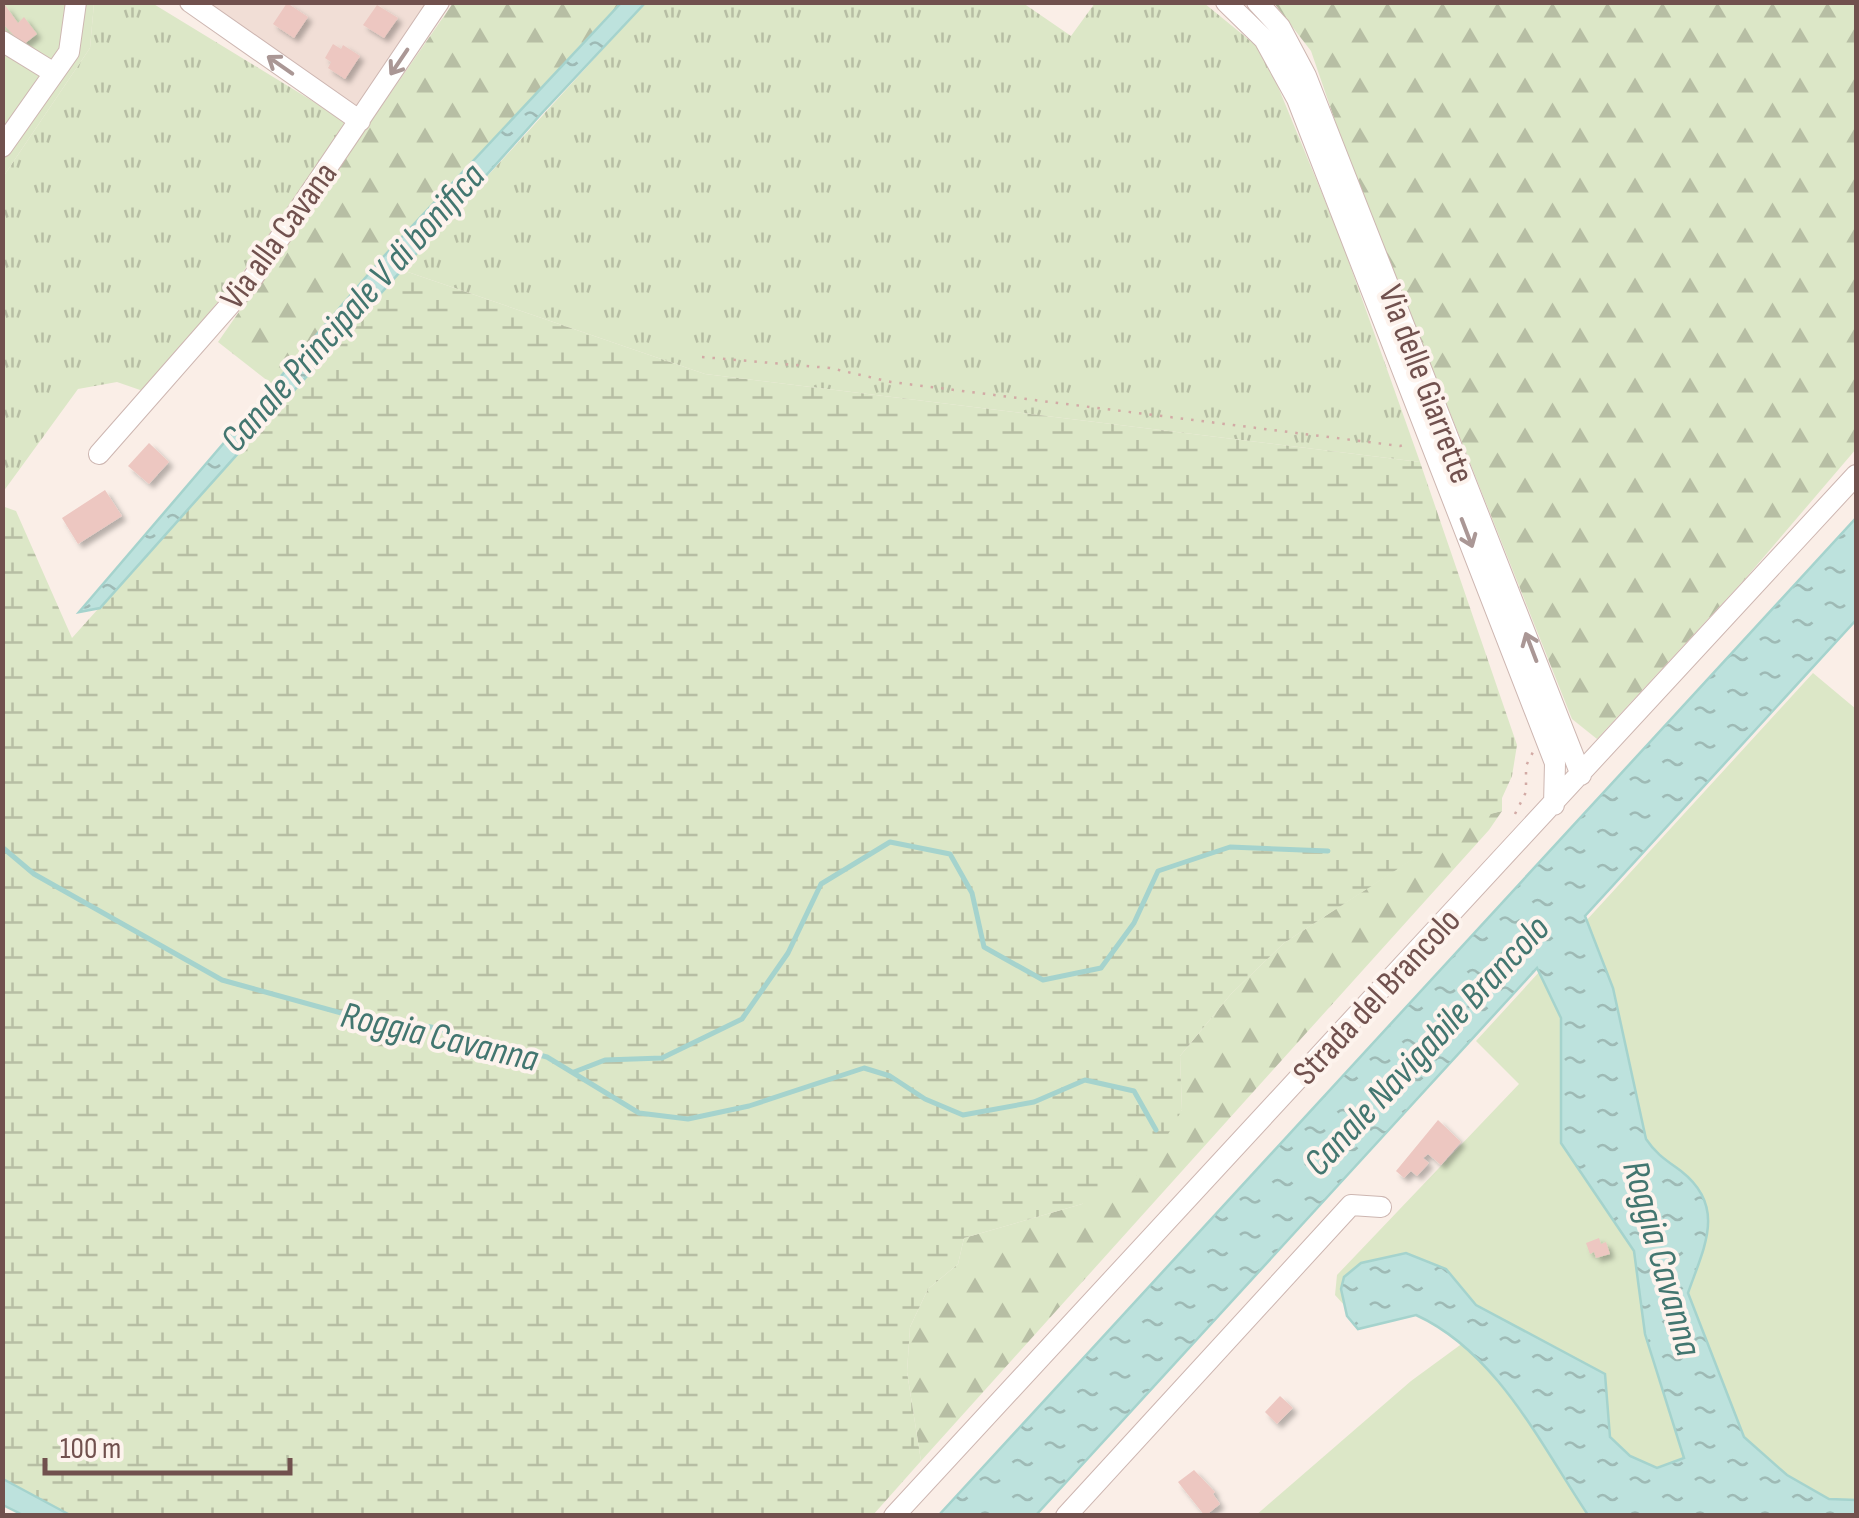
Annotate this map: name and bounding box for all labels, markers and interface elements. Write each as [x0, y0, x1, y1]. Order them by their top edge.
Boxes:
one-way arrow [389, 47, 410, 75]
one-way arrow [267, 55, 294, 76]
street label: Via alla Cavana [211, 154, 347, 318]
water label: Canale Principale V di bonifica [212, 154, 495, 462]
street label: Via delle Giarrette [1368, 279, 1483, 490]
one-way arrow [1459, 518, 1477, 548]
one-way arrow [1520, 632, 1538, 663]
street label: Strada del Brancolo [1284, 900, 1470, 1094]
water label: Canale Navigabile Brancolo [1295, 907, 1559, 1185]
water label: Roggia Cavanna [337, 993, 543, 1082]
water label: Roggia Cavanna [1612, 1156, 1711, 1361]
scale bar [45, 1413, 290, 1475]
text: 100 m [60, 1431, 121, 1467]

